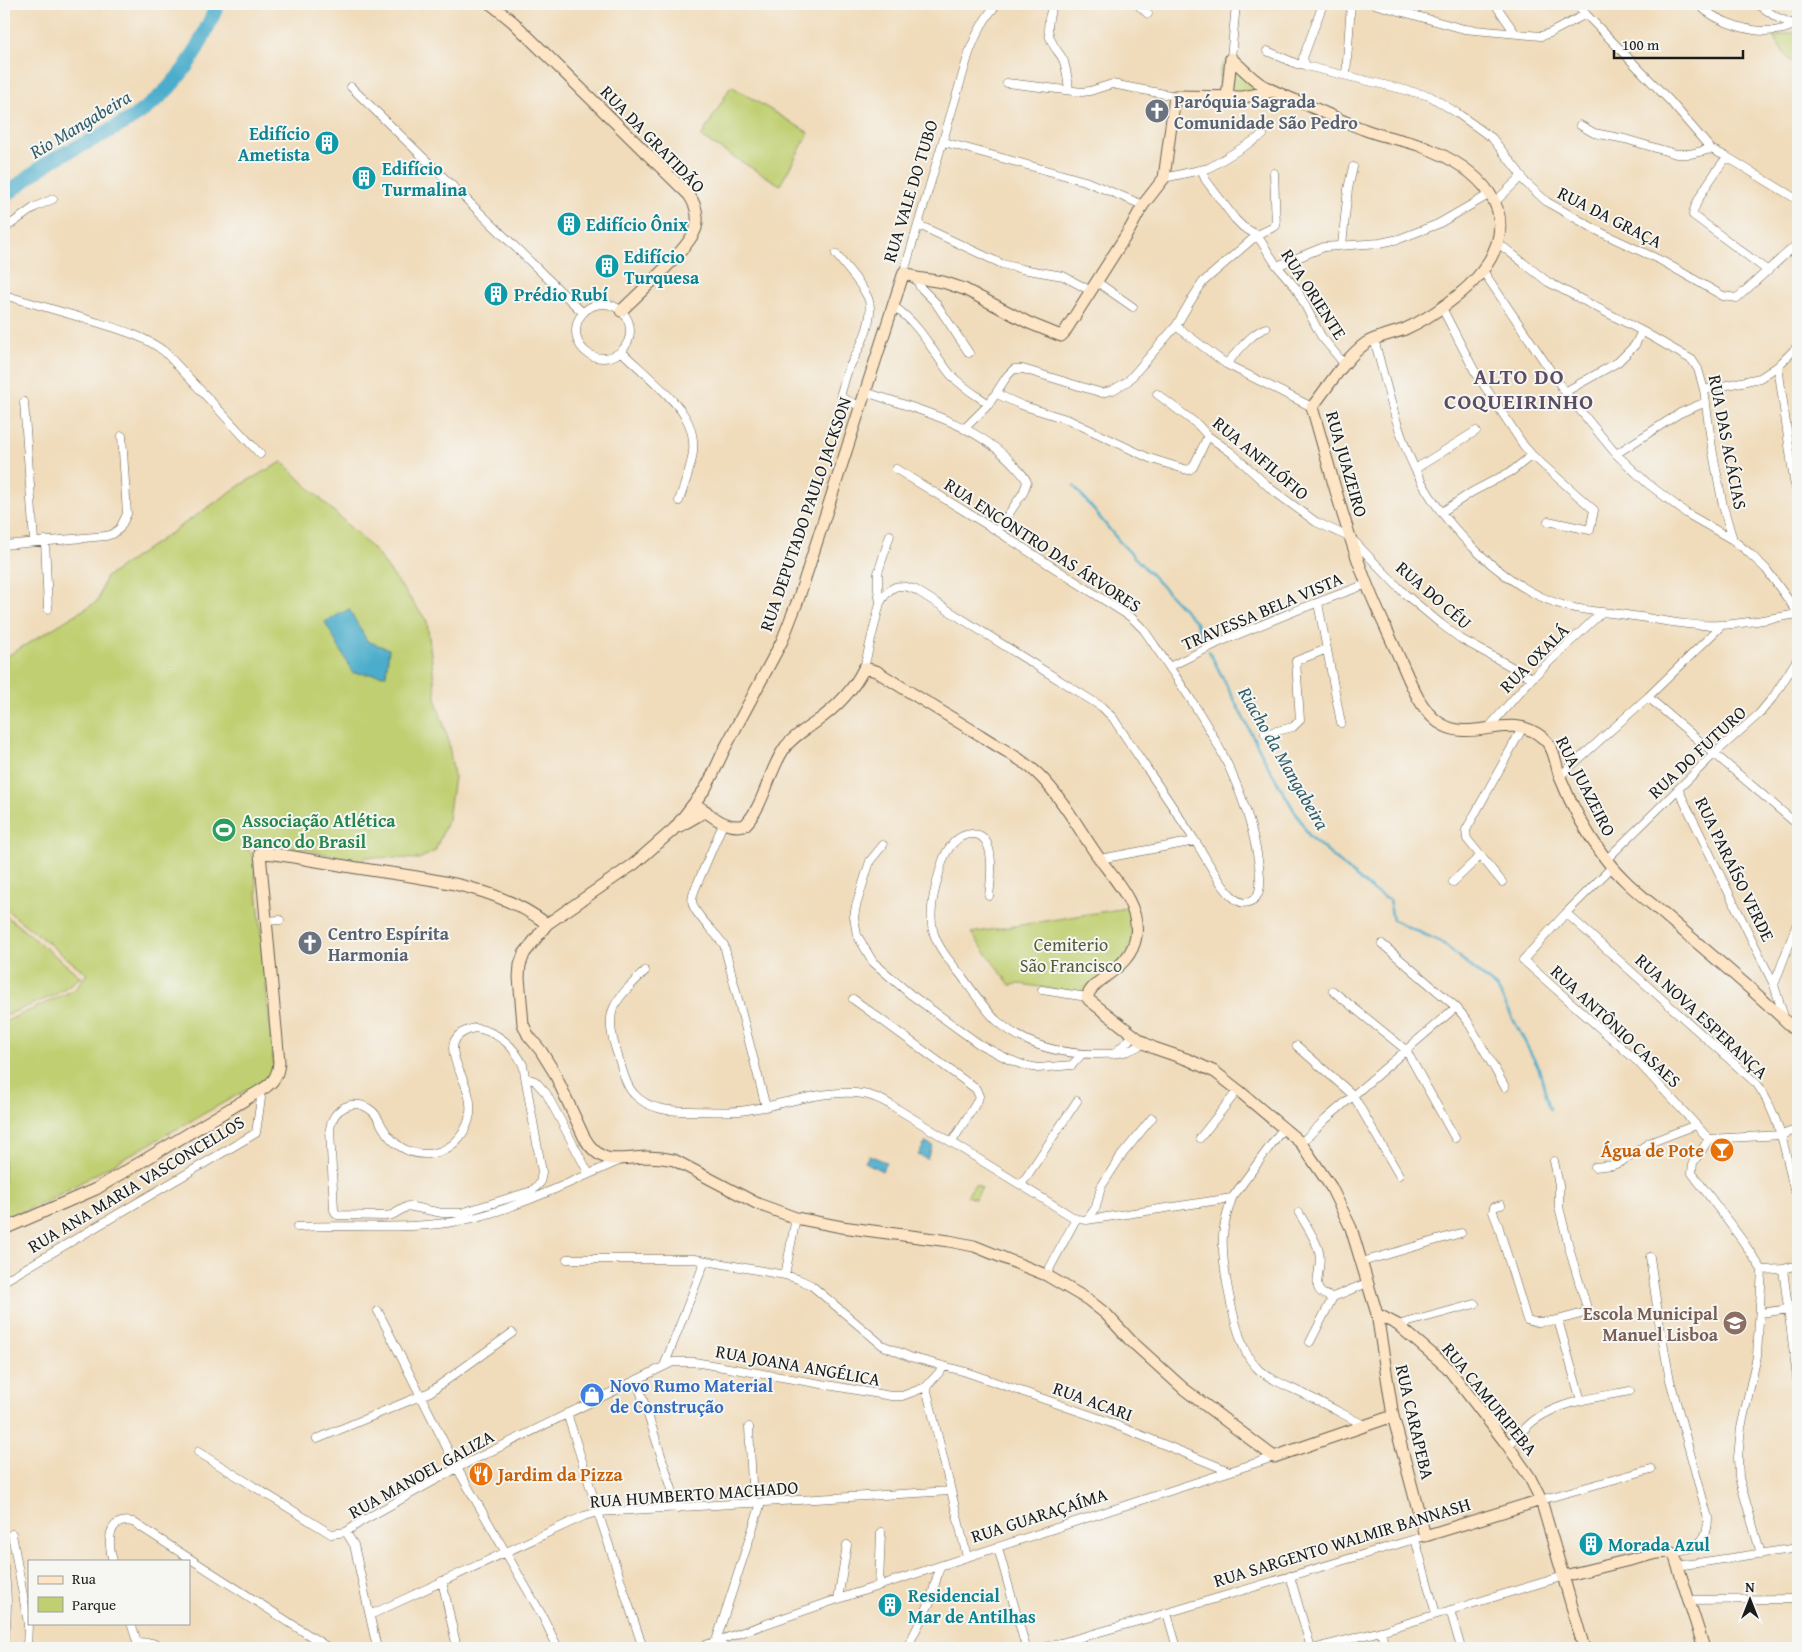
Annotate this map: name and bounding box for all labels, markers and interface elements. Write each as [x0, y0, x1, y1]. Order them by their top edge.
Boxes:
scale bar [1614, 28, 1743, 60]
text: 100 m [1622, 34, 1660, 55]
street label: RUA DA GRATIDÃO [594, 79, 712, 199]
water label: Rio Mangabeira [23, 83, 136, 166]
place label: Paróquia Sagrada Comunidade São Pedro [1174, 88, 1358, 136]
church icon: Paróquia Sagrada Comunidade São Pedro [1144, 98, 1170, 124]
street label: RUA VALE DO TUBO [875, 116, 945, 266]
place label: Edifício Ametista [238, 120, 311, 168]
building icon: Edifício Ametista [314, 130, 340, 156]
place label: Edifício Turmalina [382, 155, 468, 203]
building icon: Edifício Turmalina [351, 165, 377, 191]
street label: RUA DA GRAÇA [1553, 179, 1667, 255]
building icon: Edifício Ônix [556, 211, 582, 237]
place label: Edifício Ônix [586, 211, 688, 238]
place label: Edifício Turquesa [624, 243, 700, 291]
street label: RUA ORIENTE [1275, 243, 1353, 345]
building icon: Edifício Turquesa [594, 253, 620, 279]
building icon: Prédio Rubí [483, 281, 509, 307]
place label: Prédio Rubí [514, 281, 608, 308]
district label: ALTO DO COQUEIRINHO [1444, 360, 1594, 417]
street label: RUA DAS ACÁCIAS [1702, 372, 1754, 512]
street label: RUA DEPUTADO PAULO JACKSON [752, 393, 858, 635]
street label: RUA JUAZEIRO [1319, 408, 1375, 520]
street label: RUA ANFILÓFIO [1207, 410, 1315, 506]
street label: RUA ENCONTRO DAS ÁRVORES [939, 471, 1147, 619]
street label: RUA DO CÉU [1390, 554, 1478, 636]
street label: TRAVESSA BELA VISTA [1177, 565, 1347, 657]
street label: RUA OXALÁ [1493, 617, 1575, 699]
water label: Riacho da Mangabeira [1231, 680, 1337, 835]
street label: RUA DO FUTURO [1642, 699, 1752, 805]
street label: RUA JUAZEIRO [1549, 731, 1623, 841]
street label: RUA PARAÍSO VERDE [1688, 792, 1782, 946]
place label: Associação Atlética Banco do Brasil [242, 807, 396, 855]
sports icon: Associação Atlética Banco do Brasil [211, 817, 237, 843]
place label: Centro Espírita Harmonia [328, 920, 450, 968]
church icon: Centro Espírita Harmonia [297, 930, 323, 956]
park label: Cemiterio São Francisco [1020, 931, 1122, 979]
street label: RUA NOVA ESPERANÇA [1629, 947, 1775, 1085]
street label: RUA ANTÔNIO CASAES [1545, 958, 1687, 1094]
street label: RUA ANA MARIA VASCONCELLOS [22, 1108, 250, 1260]
place label: Água de Pote [1601, 1137, 1704, 1164]
bar icon: Água de Pote [1709, 1137, 1735, 1163]
place label: Escola Municipal Manuel Lisboa [1583, 1300, 1719, 1348]
school or university icon: Escola Municipal Manuel Lisboa [1722, 1310, 1748, 1336]
street label: RUA JOANA ANGÉLICA [714, 1337, 883, 1393]
street label: RUA CAMURIPEBA [1436, 1337, 1544, 1461]
street label: RUA CARAPEBA [1389, 1362, 1441, 1482]
place label: Novo Rumo Material de Construção [610, 1372, 774, 1420]
street label: RUA ACARI [1049, 1374, 1137, 1428]
shop icon: Novo Rumo Material de Construção [579, 1382, 605, 1408]
street label: RUA MANOEL GALIZA [343, 1423, 499, 1525]
restaurant icon: Jardim da Pizza [468, 1461, 494, 1487]
place label: Jardim da Pizza [495, 1461, 624, 1488]
street label: RUA HUMBERTO MACHADO [589, 1473, 799, 1515]
street label: RUA GUARAÇAÍMA [967, 1480, 1111, 1550]
street label: RUA SARGENTO WALMIR BANNASH [1210, 1490, 1474, 1594]
building icon: Morada Azul [1578, 1531, 1604, 1557]
place label: Morada Azul [1608, 1531, 1710, 1558]
legend [28, 1560, 190, 1624]
text: Rua [72, 1568, 96, 1589]
north arrow [1724, 1574, 1774, 1624]
text: N [1745, 1577, 1755, 1597]
place label: Residencial Mar de Antilhas [908, 1582, 1036, 1630]
building icon: Residencial Mar de Antilhas [877, 1592, 903, 1618]
text: Parque [72, 1594, 116, 1615]

